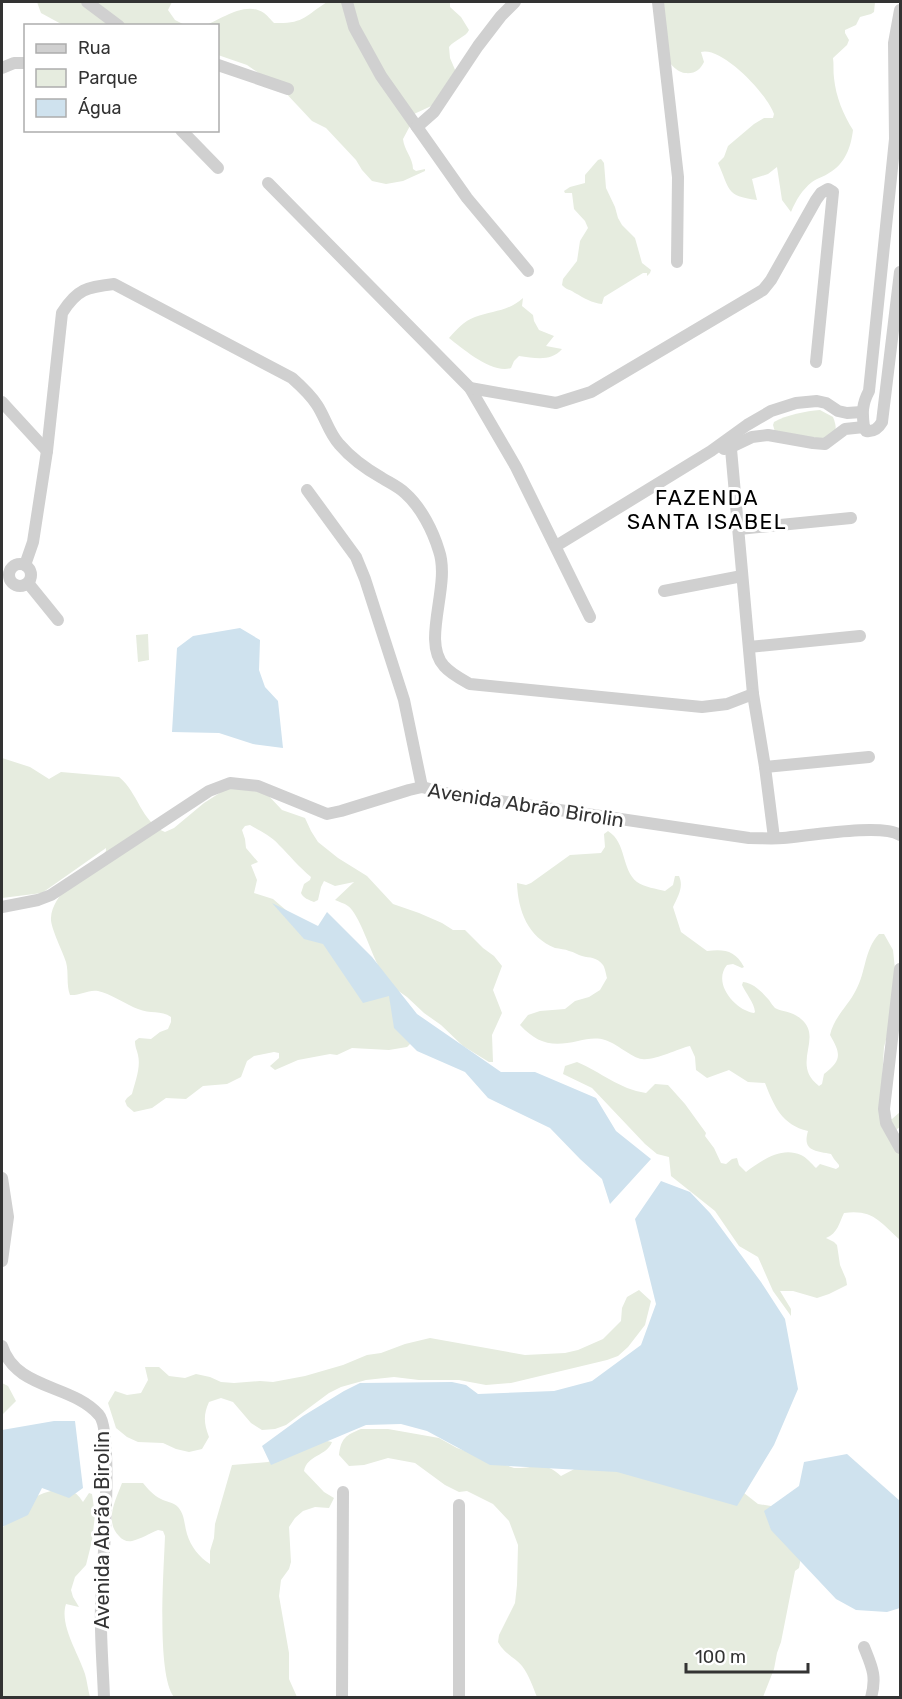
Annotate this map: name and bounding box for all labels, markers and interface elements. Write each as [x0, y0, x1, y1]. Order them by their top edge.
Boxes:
legend [24, 24, 219, 132]
text: Rua [78, 37, 111, 59]
text: Parque [78, 67, 138, 89]
text: Água [78, 97, 121, 119]
district label: FAZENDA SANTA ISABEL [627, 485, 787, 534]
street label: Avenida Abrão Birolin [426, 778, 626, 832]
street label: Avenida Abrão Birolin [90, 1431, 114, 1629]
scale bar [686, 1636, 808, 1674]
text: 100 m [695, 1646, 746, 1668]

